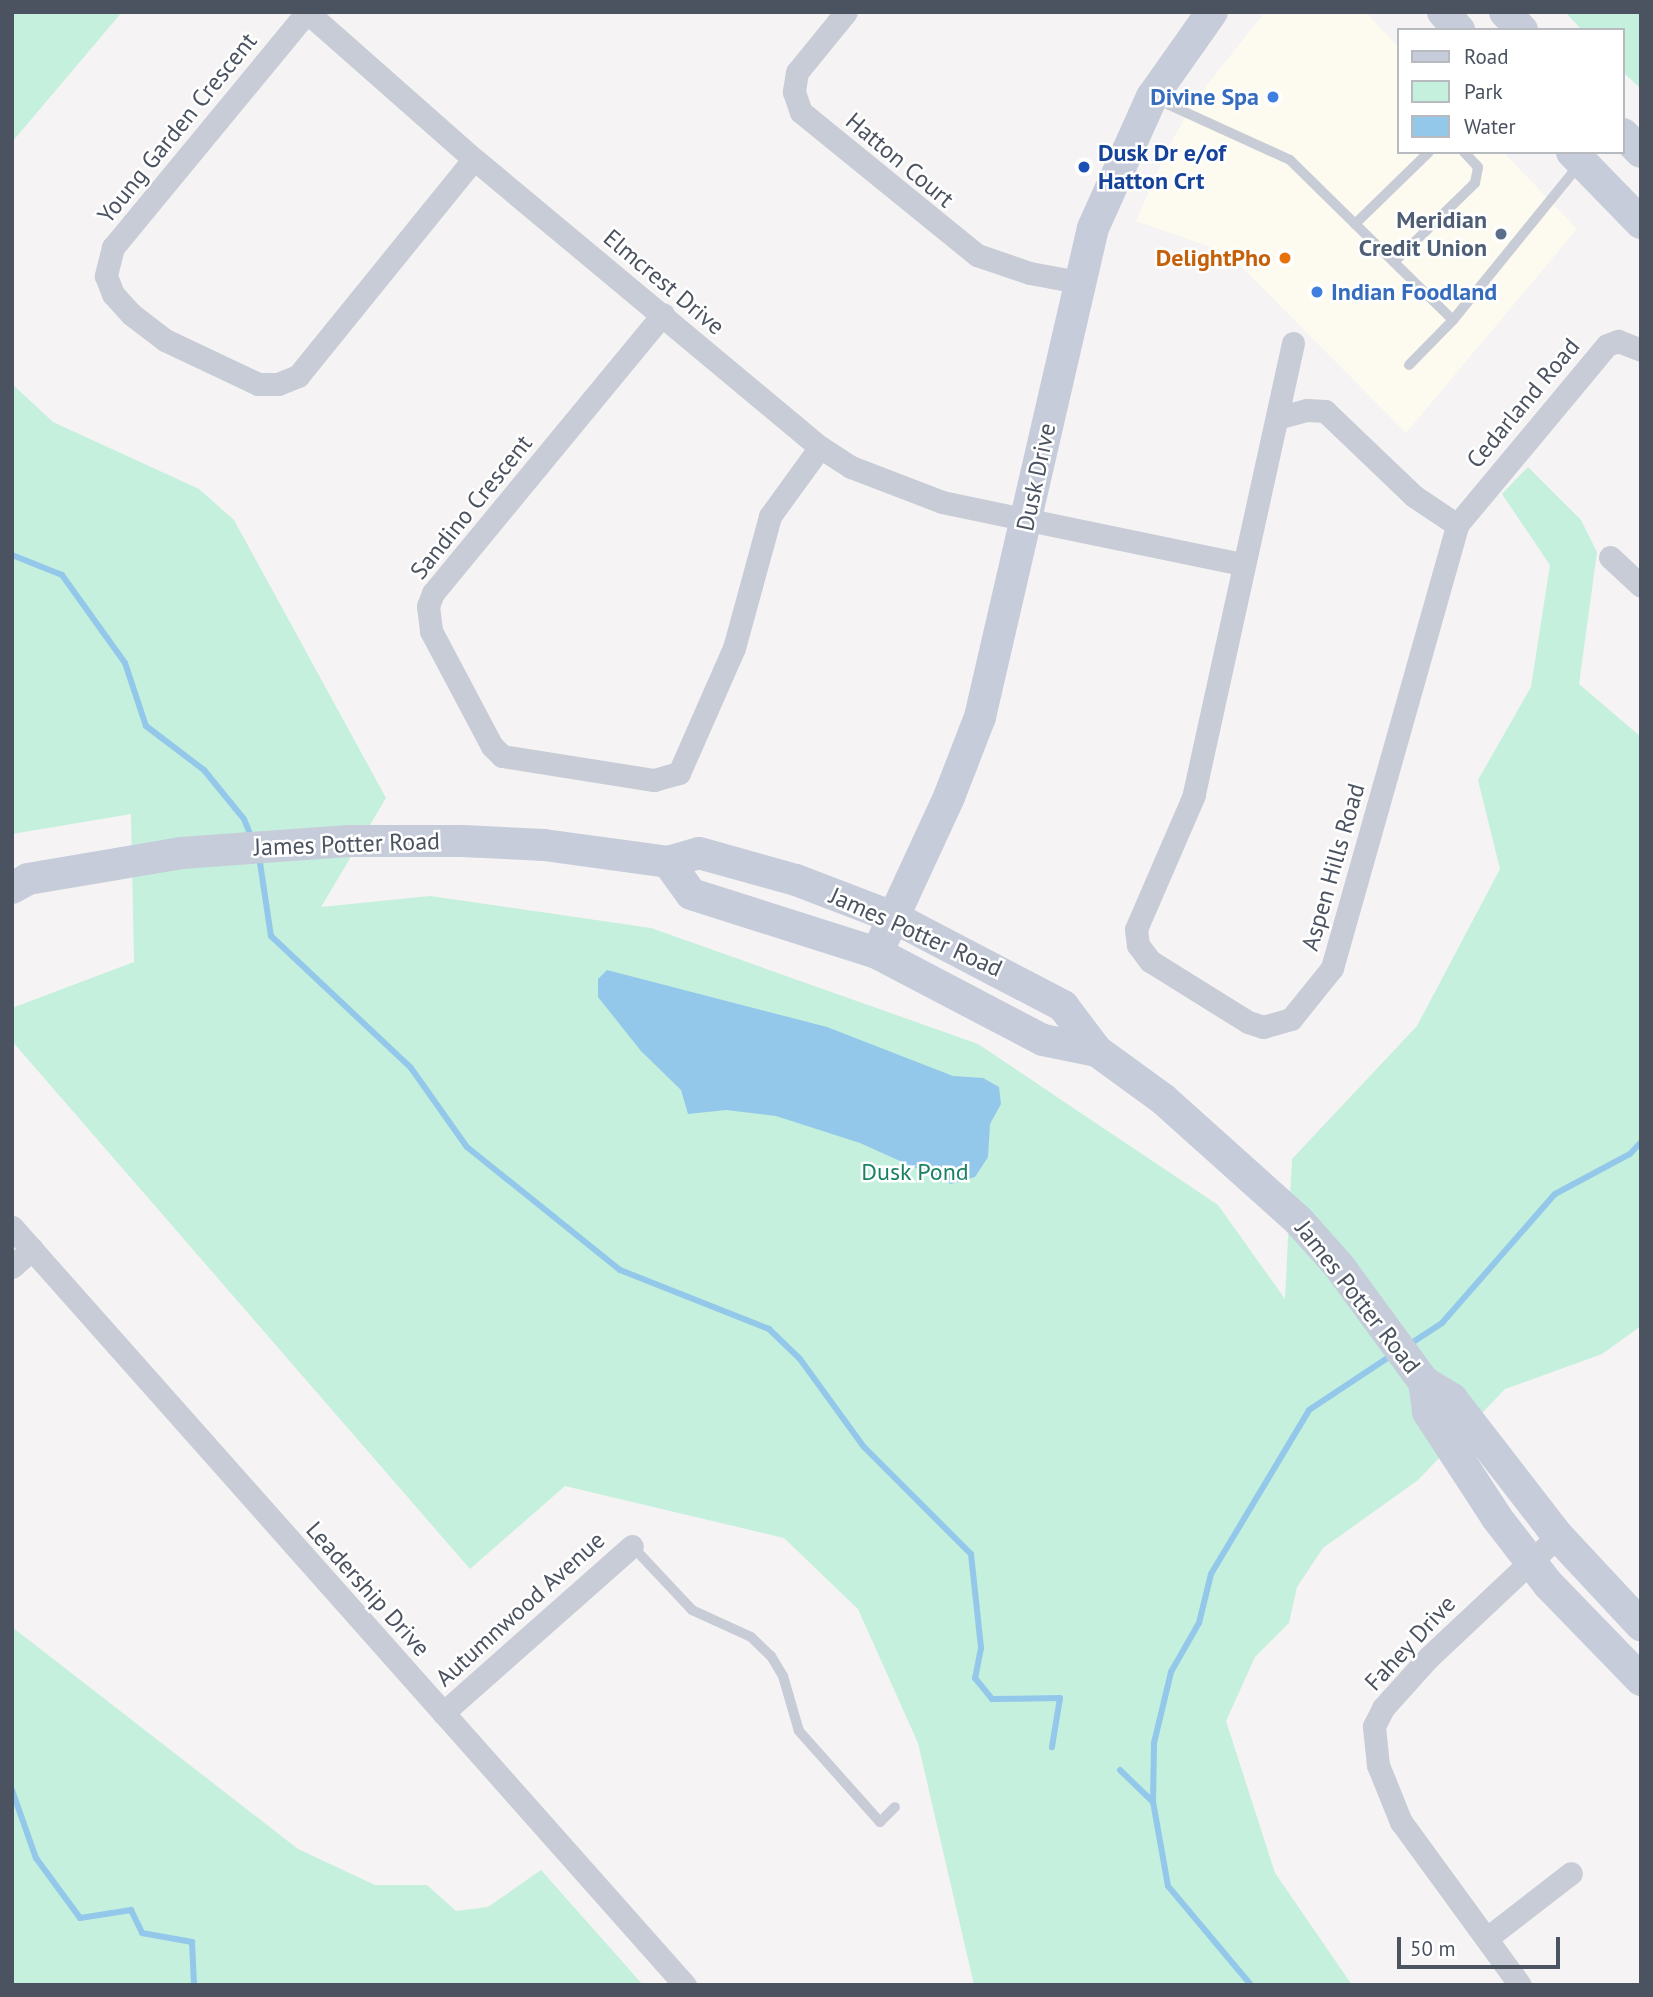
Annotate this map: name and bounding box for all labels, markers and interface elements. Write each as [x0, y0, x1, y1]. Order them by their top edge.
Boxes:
street label: Young Garden Crescent [91, 27, 263, 229]
legend [1398, 28, 1625, 154]
text: Road [1464, 43, 1508, 70]
text: Park [1464, 78, 1503, 105]
place label: Divine Spa [1150, 83, 1259, 111]
marker: Divine Spa [1265, 89, 1281, 105]
street label: Hatton Court [840, 107, 960, 213]
text: Water [1464, 113, 1516, 140]
place label: Dusk Dr e/of Hatton Crt [1098, 139, 1227, 195]
marker: Dusk Dr e/of Hatton Crt [1076, 159, 1092, 175]
place label: Meridian Credit Union [1359, 206, 1487, 262]
street label: Elmcrest Drive [598, 223, 730, 341]
marker: Meridian Credit Union [1493, 226, 1509, 242]
place label: DelightPho [1156, 244, 1271, 272]
marker: DelightPho [1277, 250, 1293, 266]
place label: Indian Foodland [1331, 278, 1497, 306]
marker: Indian Foodland [1309, 284, 1325, 300]
street label: Cedarland Road [1460, 332, 1586, 474]
street label: Dusk Drive [1010, 420, 1062, 534]
street label: Sandino Crescent [404, 429, 538, 585]
street label: Aspen Hills Road [1295, 780, 1371, 954]
street label: James Potter Road [254, 826, 440, 862]
street label: James Potter Road [825, 881, 1007, 983]
park label: Dusk Pond [861, 1158, 969, 1186]
street label: James Potter Road [1289, 1215, 1427, 1379]
street label: Leadership Drive [300, 1516, 436, 1662]
street label: Autumnwood Avenue [429, 1525, 611, 1693]
street label: Fahey Drive [1358, 1589, 1462, 1697]
scale bar [1401, 1924, 1564, 1968]
text: 50 m [1410, 1935, 1456, 1962]

